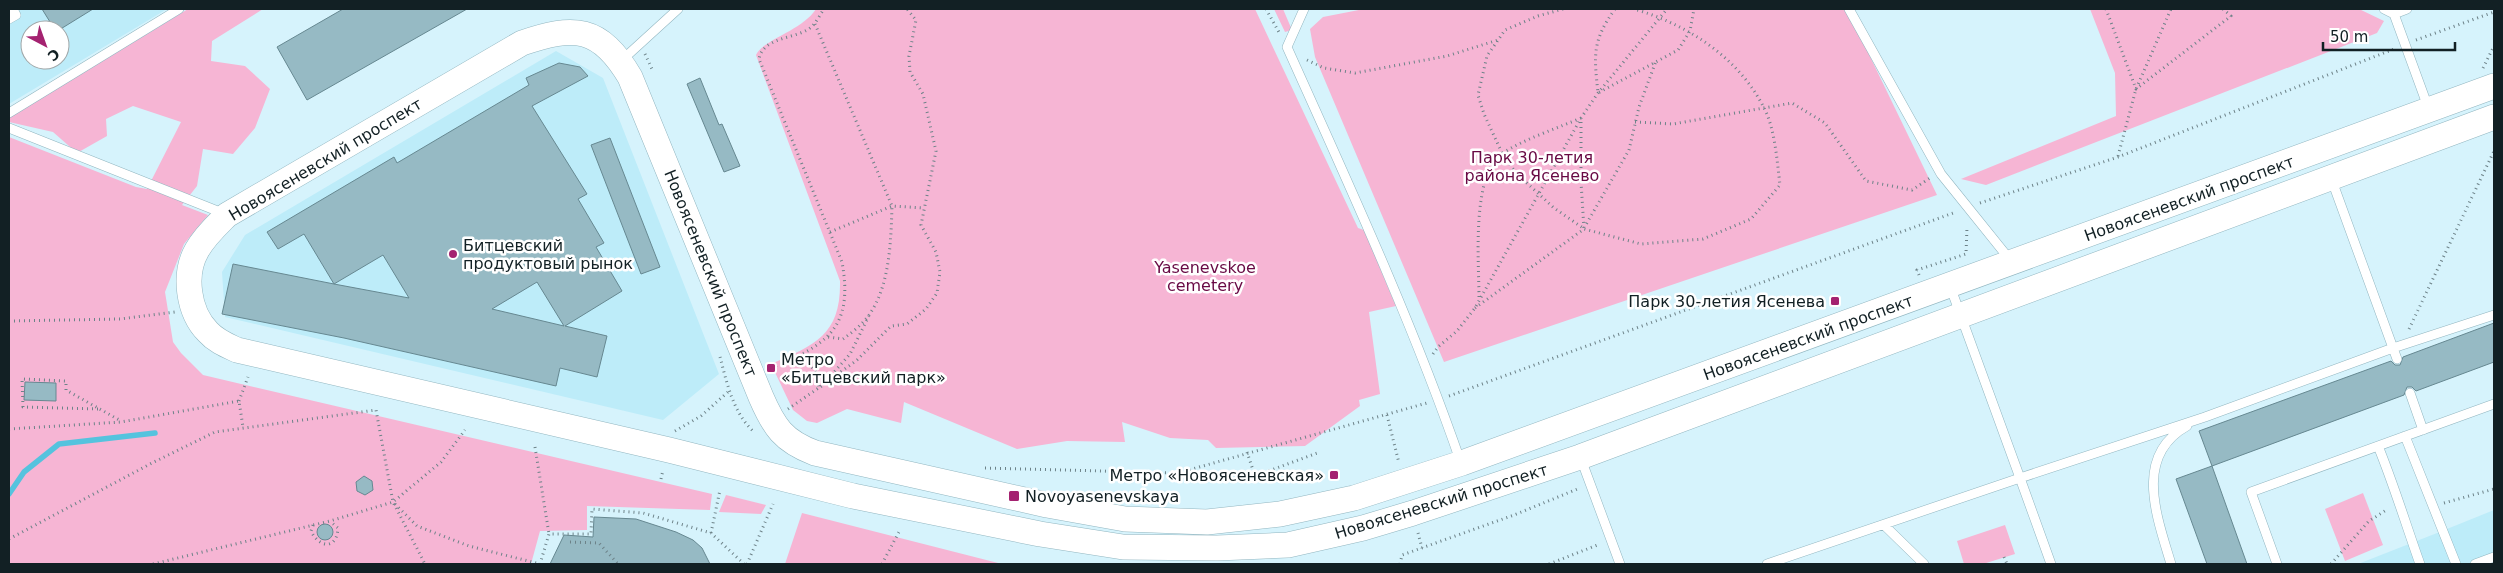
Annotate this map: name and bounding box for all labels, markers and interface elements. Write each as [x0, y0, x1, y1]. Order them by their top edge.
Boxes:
north arrow [20, 20, 70, 70]
scale bar [2323, 20, 2456, 52]
text: 50 m [2330, 28, 2368, 46]
text: С [44, 45, 63, 64]
street label: Новоясеневский проспект [225, 94, 425, 225]
park label: Парк 30-летия района Ясенево [1465, 148, 1599, 185]
street label: Новоясеневский проспект [2082, 152, 2297, 245]
street label: Новоясеневский проспект [660, 167, 761, 380]
place label: Битцевский продуктовый рынок [463, 236, 633, 273]
marker: Битцевский продуктовый рынок [447, 248, 459, 260]
park label: Yasenevskoe cemetery [1153, 258, 1256, 295]
street label: Новоясеневский проспект [1701, 291, 1916, 384]
place label: Парк 30-летия Ясенева [1628, 292, 1825, 311]
marker: Парк 30-летия Ясенева [1829, 295, 1841, 307]
place label: Метро «Битцевский парк» [781, 350, 946, 387]
marker: Метро «Битцевский парк» [765, 362, 777, 374]
street label: Новоясеневский проспект [1332, 460, 1550, 543]
place label: Метро «Новоясеневская» [1109, 466, 1324, 485]
marker: Метро «Новоясеневская» [1328, 469, 1340, 481]
place label: Novoyasenevskaya [1025, 487, 1179, 506]
marker: Novoyasenevskaya [1007, 489, 1021, 503]

